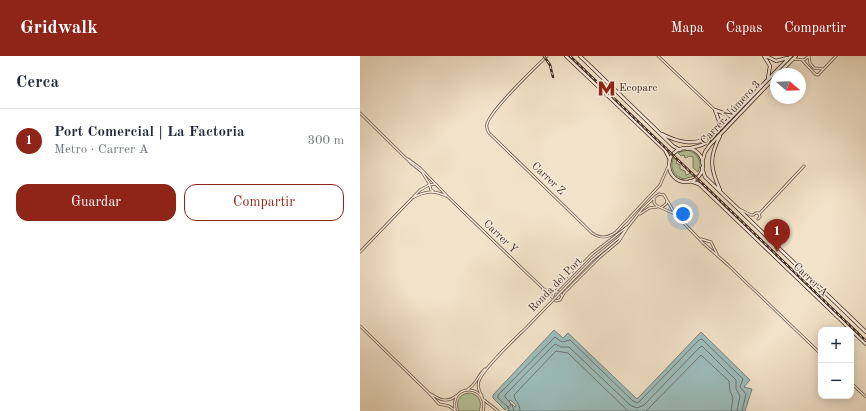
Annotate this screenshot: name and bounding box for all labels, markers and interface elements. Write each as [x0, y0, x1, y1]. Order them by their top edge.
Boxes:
text: Gridwalk [20, 19, 98, 38]
text: Mapa [671, 21, 704, 35]
text: Capas [726, 21, 762, 35]
text: Compartir [784, 21, 846, 35]
north arrow [770, 68, 806, 104]
text: Cerca [16, 74, 59, 91]
metro station icon: Ecoparc [596, 78, 616, 98]
street label: Carrer Número 3 [699, 79, 763, 147]
place label: Ecoparc [619, 83, 657, 94]
text: Port Comercial | La Factoria [54, 125, 245, 140]
text: 1 [25, 134, 33, 147]
text: 300 m [307, 134, 344, 147]
text: Metro · Carrer A [54, 143, 149, 156]
street label: Carrer Z [529, 161, 567, 197]
button: Guardar [16, 184, 176, 221]
button: Compartir [184, 184, 344, 221]
your location [673, 204, 693, 224]
street label: Carrer Y [481, 218, 519, 256]
pin: 1 [764, 219, 790, 252]
street label: Ronda del Port [527, 255, 585, 314]
street label: Carrer A [791, 261, 830, 299]
map controls [818, 327, 854, 399]
button: + [818, 327, 854, 363]
button: − [818, 363, 854, 399]

